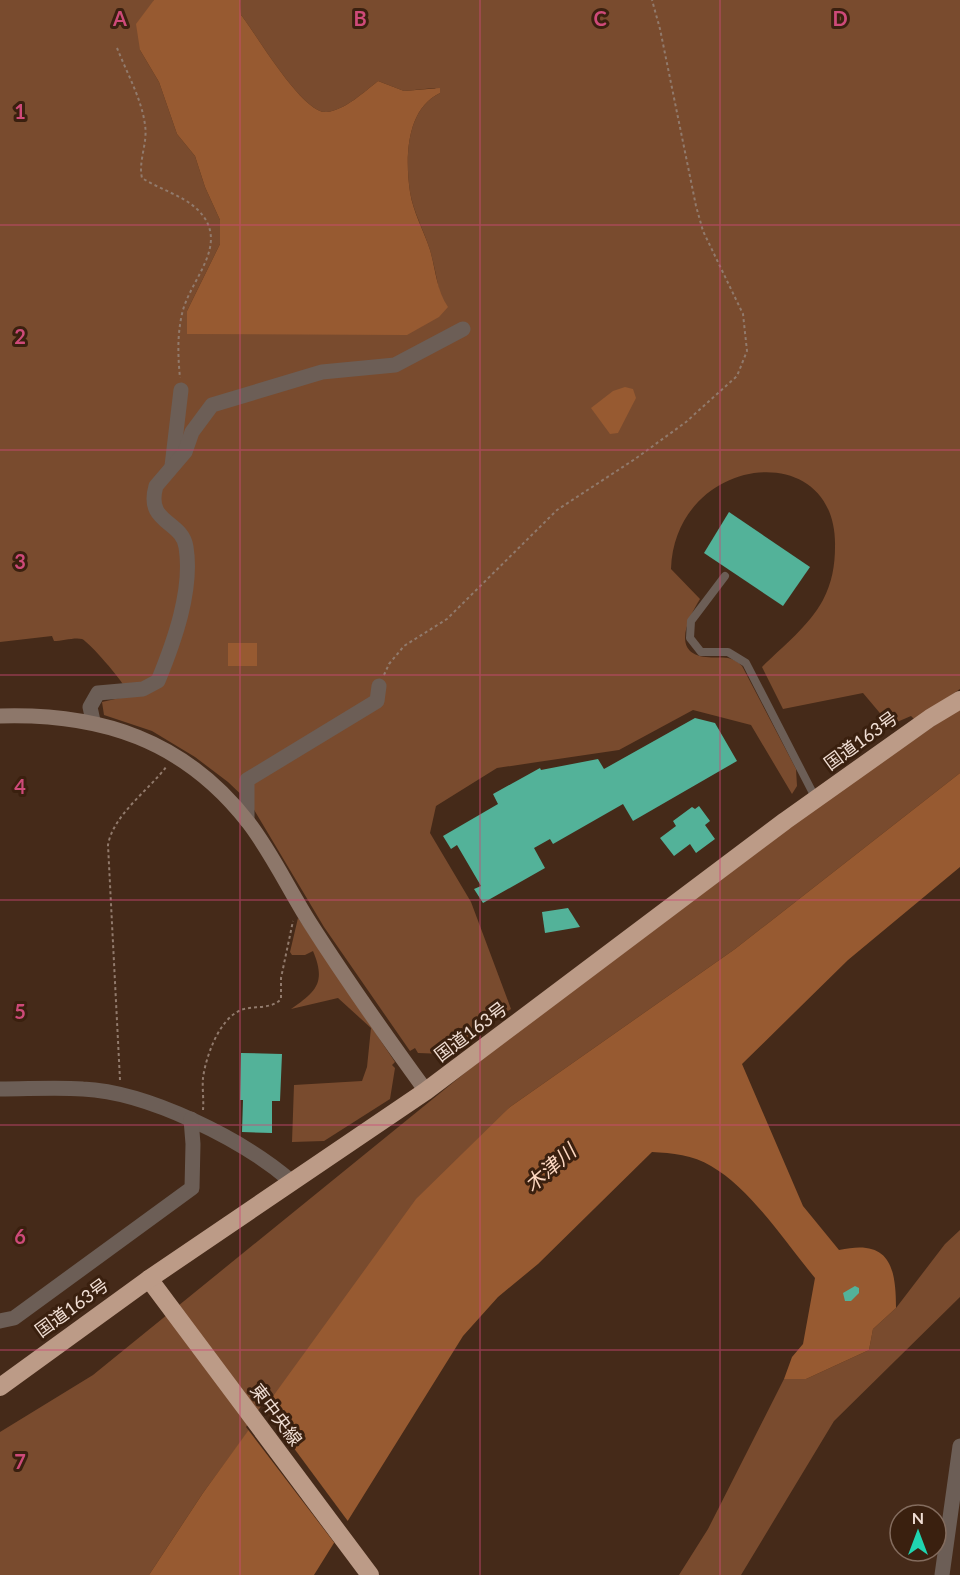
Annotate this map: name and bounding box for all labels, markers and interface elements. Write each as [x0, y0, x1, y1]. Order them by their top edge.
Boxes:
text: A [112, 6, 127, 30]
text: B [353, 6, 367, 30]
text: C [593, 6, 607, 30]
text: D [832, 6, 848, 30]
text: 1 [14, 99, 26, 123]
text: 2 [14, 324, 26, 348]
text: 3 [14, 549, 26, 573]
street label: 国道163号 [819, 706, 901, 774]
text: 4 [14, 774, 26, 798]
street label: 国道163号 [430, 997, 511, 1066]
text: 5 [14, 999, 26, 1023]
water label: 木津川 [519, 1137, 581, 1196]
text: 6 [14, 1224, 26, 1248]
street label: 国道163号 [30, 1273, 112, 1341]
street label: 東中央線 [246, 1379, 307, 1450]
text: 7 [14, 1449, 26, 1473]
north arrow [888, 1503, 948, 1563]
text: N [912, 1508, 924, 1527]

